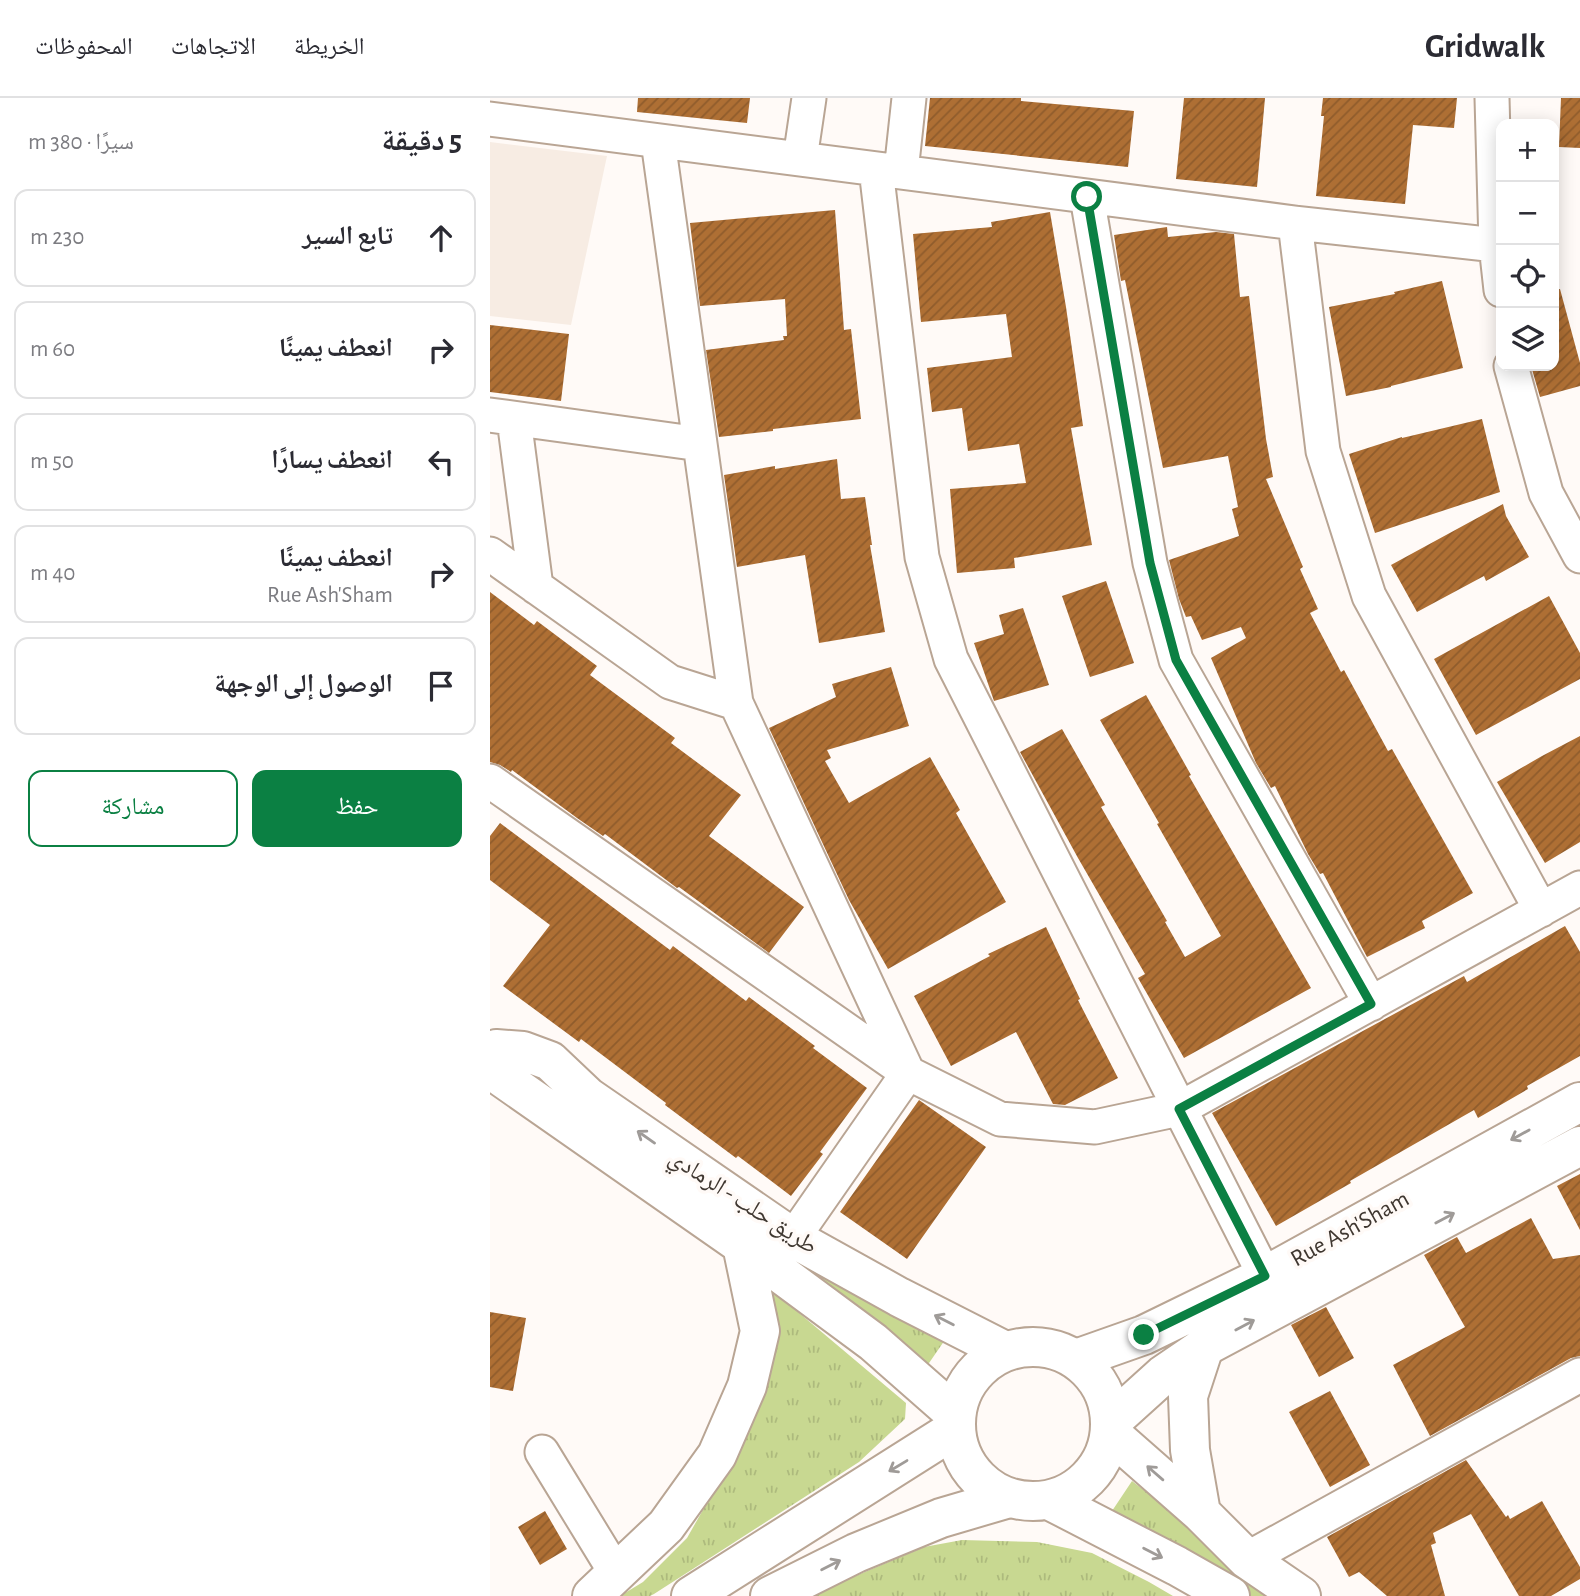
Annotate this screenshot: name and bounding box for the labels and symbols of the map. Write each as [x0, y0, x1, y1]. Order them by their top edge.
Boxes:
route start [1071, 181, 1102, 212]
one-way arrow [1511, 1128, 1531, 1142]
one-way arrow [637, 1130, 656, 1144]
street label: طريق حلب - الرمادي [661, 1145, 821, 1264]
street label: Rue Ash'Sham [1287, 1187, 1413, 1271]
one-way arrow [1435, 1211, 1455, 1225]
one-way arrow [934, 1313, 955, 1326]
one-way arrow [1234, 1318, 1255, 1331]
route end [1128, 1319, 1159, 1350]
one-way arrow [888, 1459, 908, 1473]
one-way arrow [1147, 1465, 1165, 1481]
one-way arrow [1142, 1547, 1163, 1561]
one-way arrow [820, 1558, 841, 1572]

